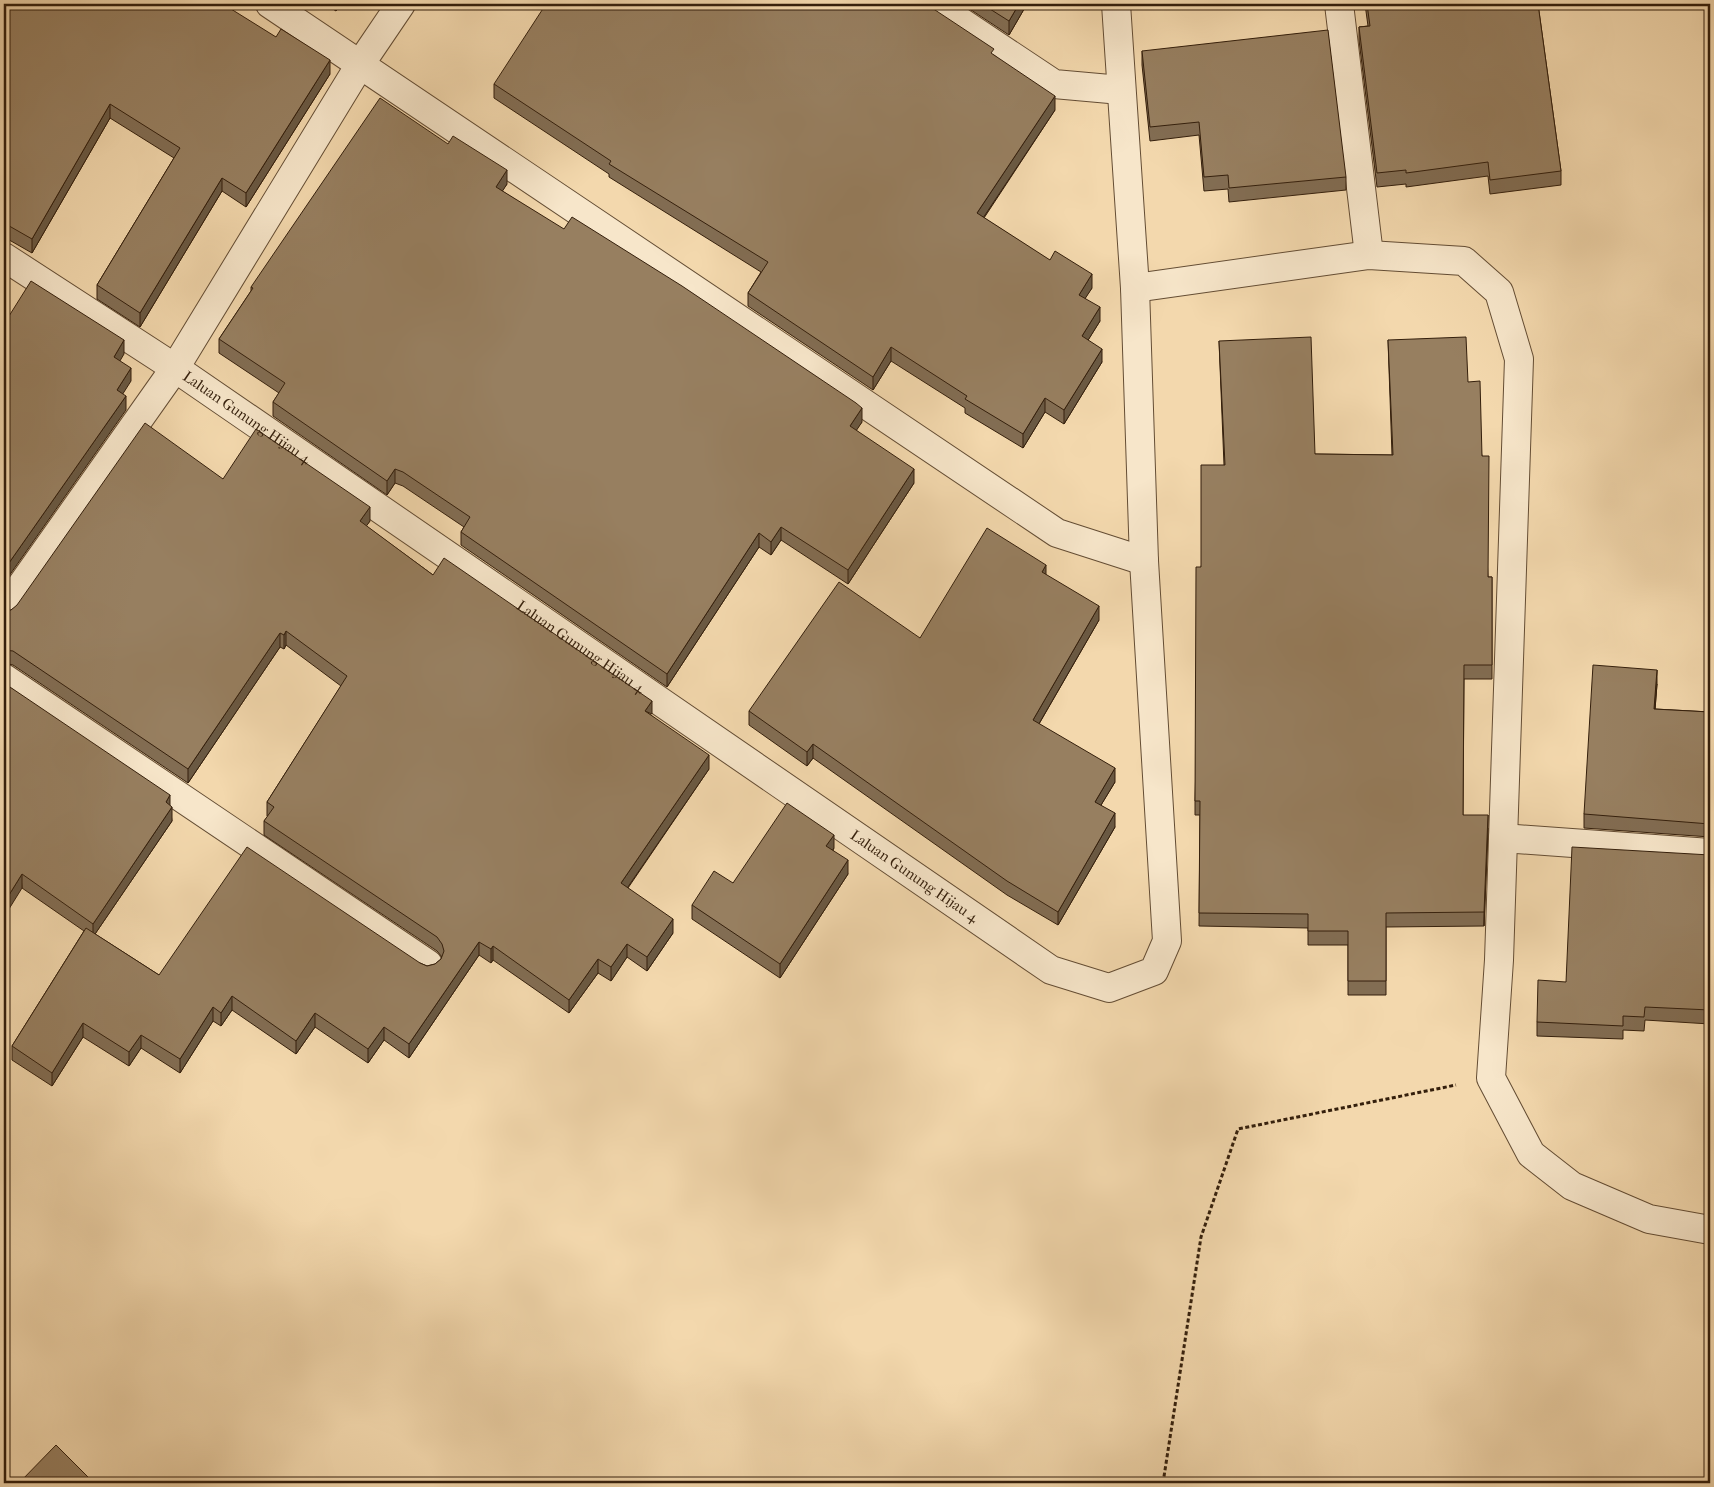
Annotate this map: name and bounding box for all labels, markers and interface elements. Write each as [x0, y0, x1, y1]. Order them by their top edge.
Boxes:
street label: Laluan Gunung Hijau 4 [179, 367, 315, 468]
street label: Laluan Gunung Hijau 4 [513, 597, 649, 698]
street label: Laluan Gunung Hijau 4 [847, 826, 983, 927]

